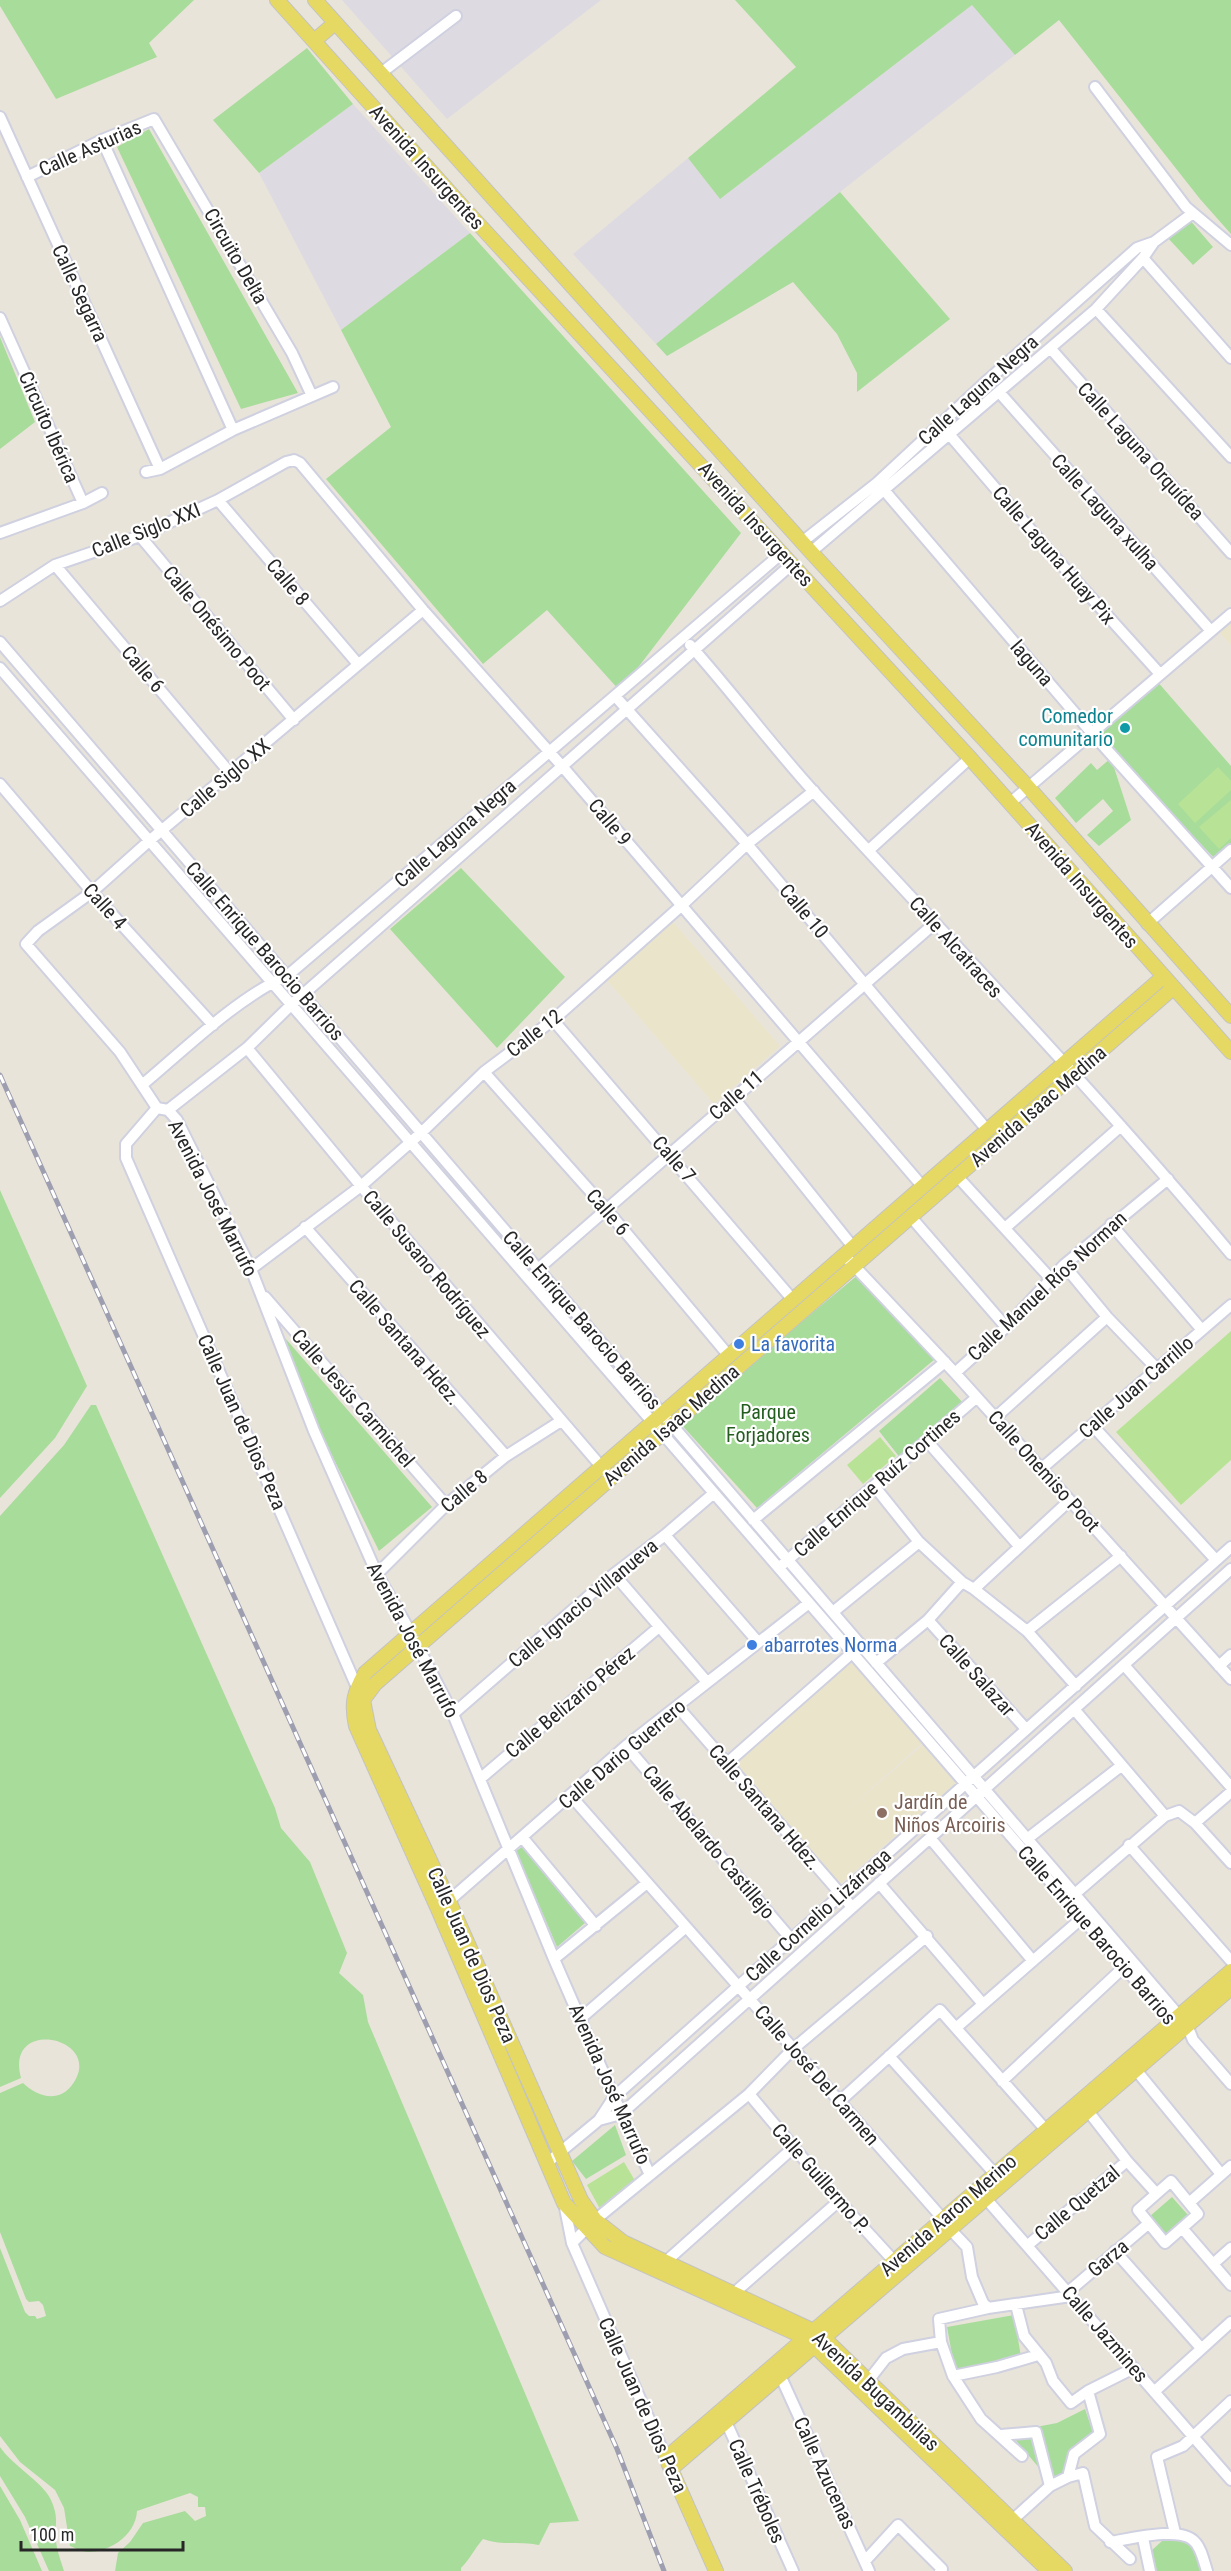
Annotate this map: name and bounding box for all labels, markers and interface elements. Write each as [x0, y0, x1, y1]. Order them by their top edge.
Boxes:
street label: Avenida Insurgentes [365, 100, 489, 234]
street label: Calle Asturias [35, 115, 145, 181]
street label: Circuito Delta [199, 204, 273, 308]
street label: Calle Segarra [47, 241, 113, 345]
street label: Calle Laguna Negra [913, 330, 1043, 450]
street label: Circuito Ibérica [14, 368, 84, 486]
street label: Calle Laguna Orquídea [1073, 377, 1209, 525]
street label: Calle Laguna xulha [1046, 449, 1164, 575]
street label: Avenida Insurgentes [694, 457, 818, 591]
street label: Calle Laguna Huay Pix [987, 481, 1121, 629]
street label: Calle Siglo XXI [88, 497, 204, 563]
street label: Calle 8 [261, 554, 315, 610]
street label: Calle Onésimo Poot [158, 561, 276, 695]
street label: laguna [1006, 635, 1058, 691]
street label: Calle 6 [116, 641, 170, 697]
place label: Comedor comunitario [1018, 704, 1113, 751]
marker: Comedor comunitario [1118, 721, 1132, 735]
street label: Calle Siglo XX [175, 733, 275, 823]
street label: Calle Laguna Negra [389, 774, 521, 892]
street label: Calle 9 [583, 794, 637, 850]
street label: Avenida Insurgentes [1020, 817, 1144, 953]
street label: Calle Enrique Barocio Barrios [181, 857, 349, 1045]
street label: Calle 4 [78, 878, 132, 934]
street label: Calle 10 [774, 879, 834, 943]
street label: Calle Alcatraces [904, 891, 1008, 1003]
street label: Calle 12 [501, 1004, 567, 1062]
street label: Avenida Isaac Medina [965, 1040, 1111, 1172]
street label: Calle 11 [704, 1065, 768, 1125]
street label: Avenida José Marrufo [163, 1116, 263, 1280]
street label: Calle 7 [647, 1131, 701, 1187]
street label: Calle 6 [581, 1184, 635, 1240]
street label: Calle Susano Rodríguez [358, 1185, 496, 1343]
street label: Calle Manuel Ríos Norman [963, 1206, 1131, 1366]
street label: Calle Enrique Barocio Barrios [498, 1226, 666, 1414]
street label: Calle Santana Hdez. [344, 1274, 466, 1410]
street label: Calle Jesús Carmichel [286, 1324, 420, 1472]
street label: Calle Juan de Dios Peza [192, 1331, 292, 1513]
street label: Calle Juan Carrillo [1074, 1331, 1198, 1443]
place label: La favorita [751, 1332, 835, 1356]
marker: La favorita [732, 1337, 746, 1351]
street label: Avenida Isaac Medina [598, 1359, 744, 1491]
park label: Parque Forjadores [726, 1400, 810, 1447]
street label: Calle Enrique Ruíz Cortines [789, 1404, 965, 1562]
street label: Calle Onemiso Poot [983, 1405, 1105, 1537]
street label: Calle 8 [436, 1464, 492, 1518]
street label: Calle Ignacio Villanueva [503, 1533, 663, 1673]
street label: Avenida José Marrufo [362, 1558, 464, 1722]
street label: Calle Salazar [934, 1629, 1020, 1721]
place label: abarrotes Norma [764, 1633, 897, 1657]
marker: abarrotes Norma [745, 1638, 759, 1652]
street label: Calle Belizario Pérez [500, 1641, 640, 1763]
street label: Calle Dario Guerrero [554, 1694, 690, 1814]
street label: Calle Santana Hdez. [704, 1739, 826, 1875]
street label: Calle Abelardo Castillejo [638, 1760, 780, 1924]
place label: Jardín de Niños Arcoiris [894, 1790, 1006, 1837]
marker: Jardín de Niños Arcoiris [875, 1806, 889, 1820]
street label: Calle Enrique Barocio Barrios [1013, 1841, 1181, 2029]
street label: Calle Cornelio Lizárraga [740, 1843, 896, 1987]
street label: Calle Juan de Dios Peza [422, 1864, 522, 2046]
street label: Avenida José Marrufo [564, 2000, 656, 2168]
street label: Calle José Del Carmen [750, 2000, 884, 2150]
street label: Calle Guillermo P. [767, 2118, 875, 2238]
street label: Avenida Aaron Merino [875, 2149, 1021, 2281]
street label: Calle Quetzal [1029, 2160, 1125, 2246]
street label: Garza [1083, 2234, 1133, 2282]
street label: Calle Jazmines [1057, 2281, 1153, 2387]
street label: Calle Juan de Dios Peza [593, 2314, 693, 2496]
street label: Avenida Bugambilias [808, 2326, 944, 2456]
street label: Calle Azucenas [789, 2413, 861, 2533]
street label: Calle Tréboles [723, 2435, 791, 2547]
scale bar [21, 2514, 183, 2552]
text: 100 m [30, 2524, 74, 2545]

